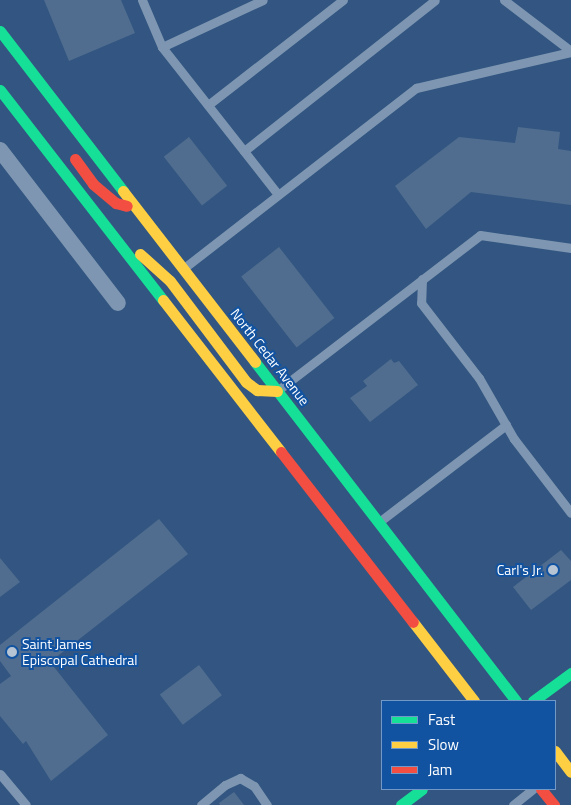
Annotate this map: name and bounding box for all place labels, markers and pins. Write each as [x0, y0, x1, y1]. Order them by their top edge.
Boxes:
place label: Carl's Jr. [497, 562, 543, 578]
marker: Carl's Jr. [547, 564, 559, 576]
place label: Saint James Episcopal Cathedral [22, 636, 137, 669]
marker: Saint James Episcopal Cathedral [6, 646, 18, 658]

